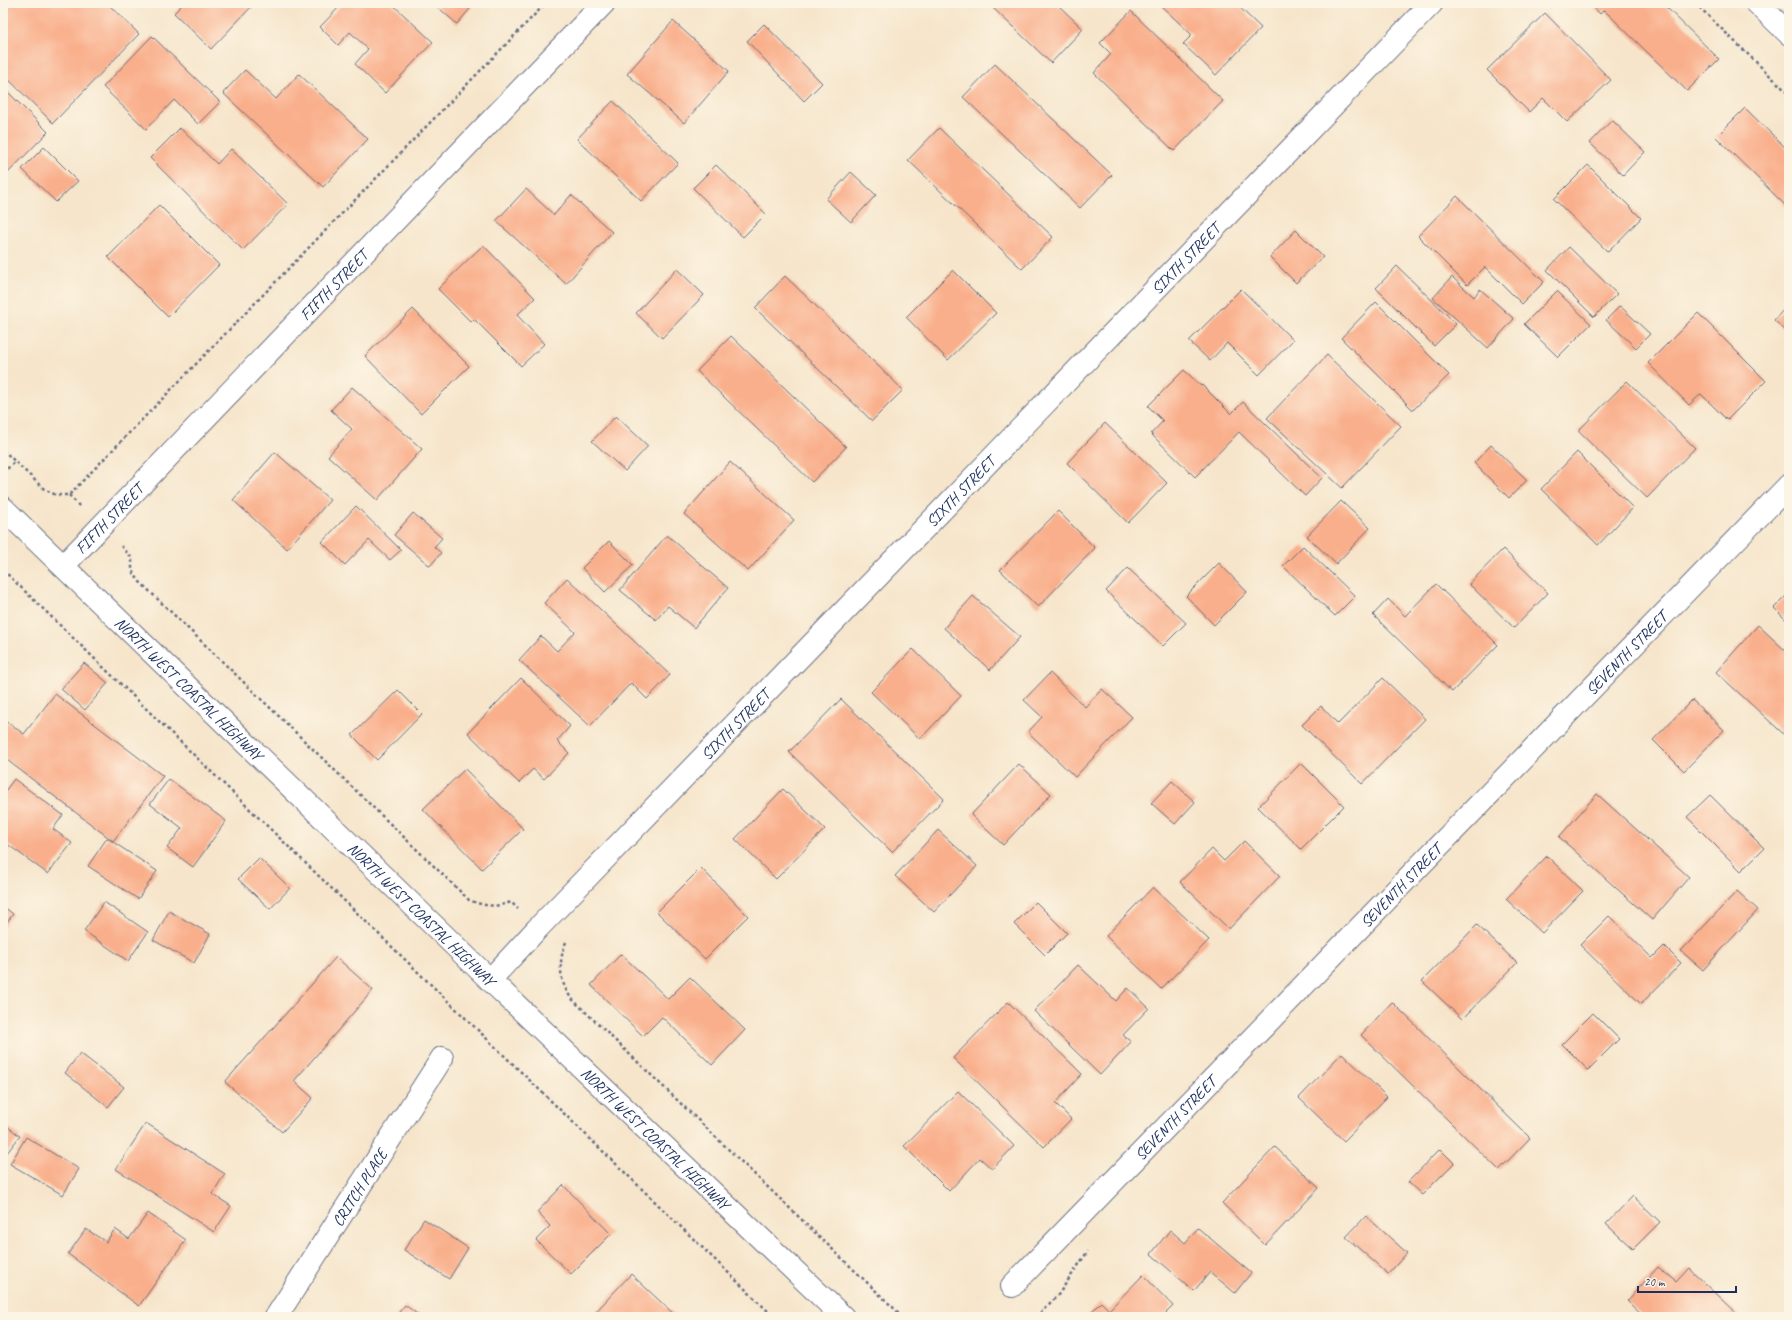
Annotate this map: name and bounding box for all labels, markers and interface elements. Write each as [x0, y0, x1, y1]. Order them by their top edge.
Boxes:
street label: SIXTH STREET [1147, 217, 1227, 299]
street label: FIFTH STREET [296, 244, 375, 325]
street label: SIXTH STREET [922, 450, 1002, 532]
street label: FIFTH STREET [71, 477, 150, 558]
street label: SEVENTH STREET [1582, 604, 1675, 700]
street label: NORTH WEST COASTAL HIGHWAY [110, 613, 268, 767]
street label: SIXTH STREET [697, 683, 777, 765]
street label: SEVENTH STREET [1356, 837, 1449, 932]
street label: NORTH WEST COASTAL HIGHWAY [343, 839, 501, 992]
street label: NORTH WEST COASTAL HIGHWAY [576, 1063, 735, 1216]
street label: SEVENTH STREET [1131, 1069, 1224, 1165]
street label: CRITCH PLACE [328, 1144, 393, 1230]
scale bar [1638, 1268, 1736, 1294]
text: 20 m [1644, 1274, 1666, 1290]

